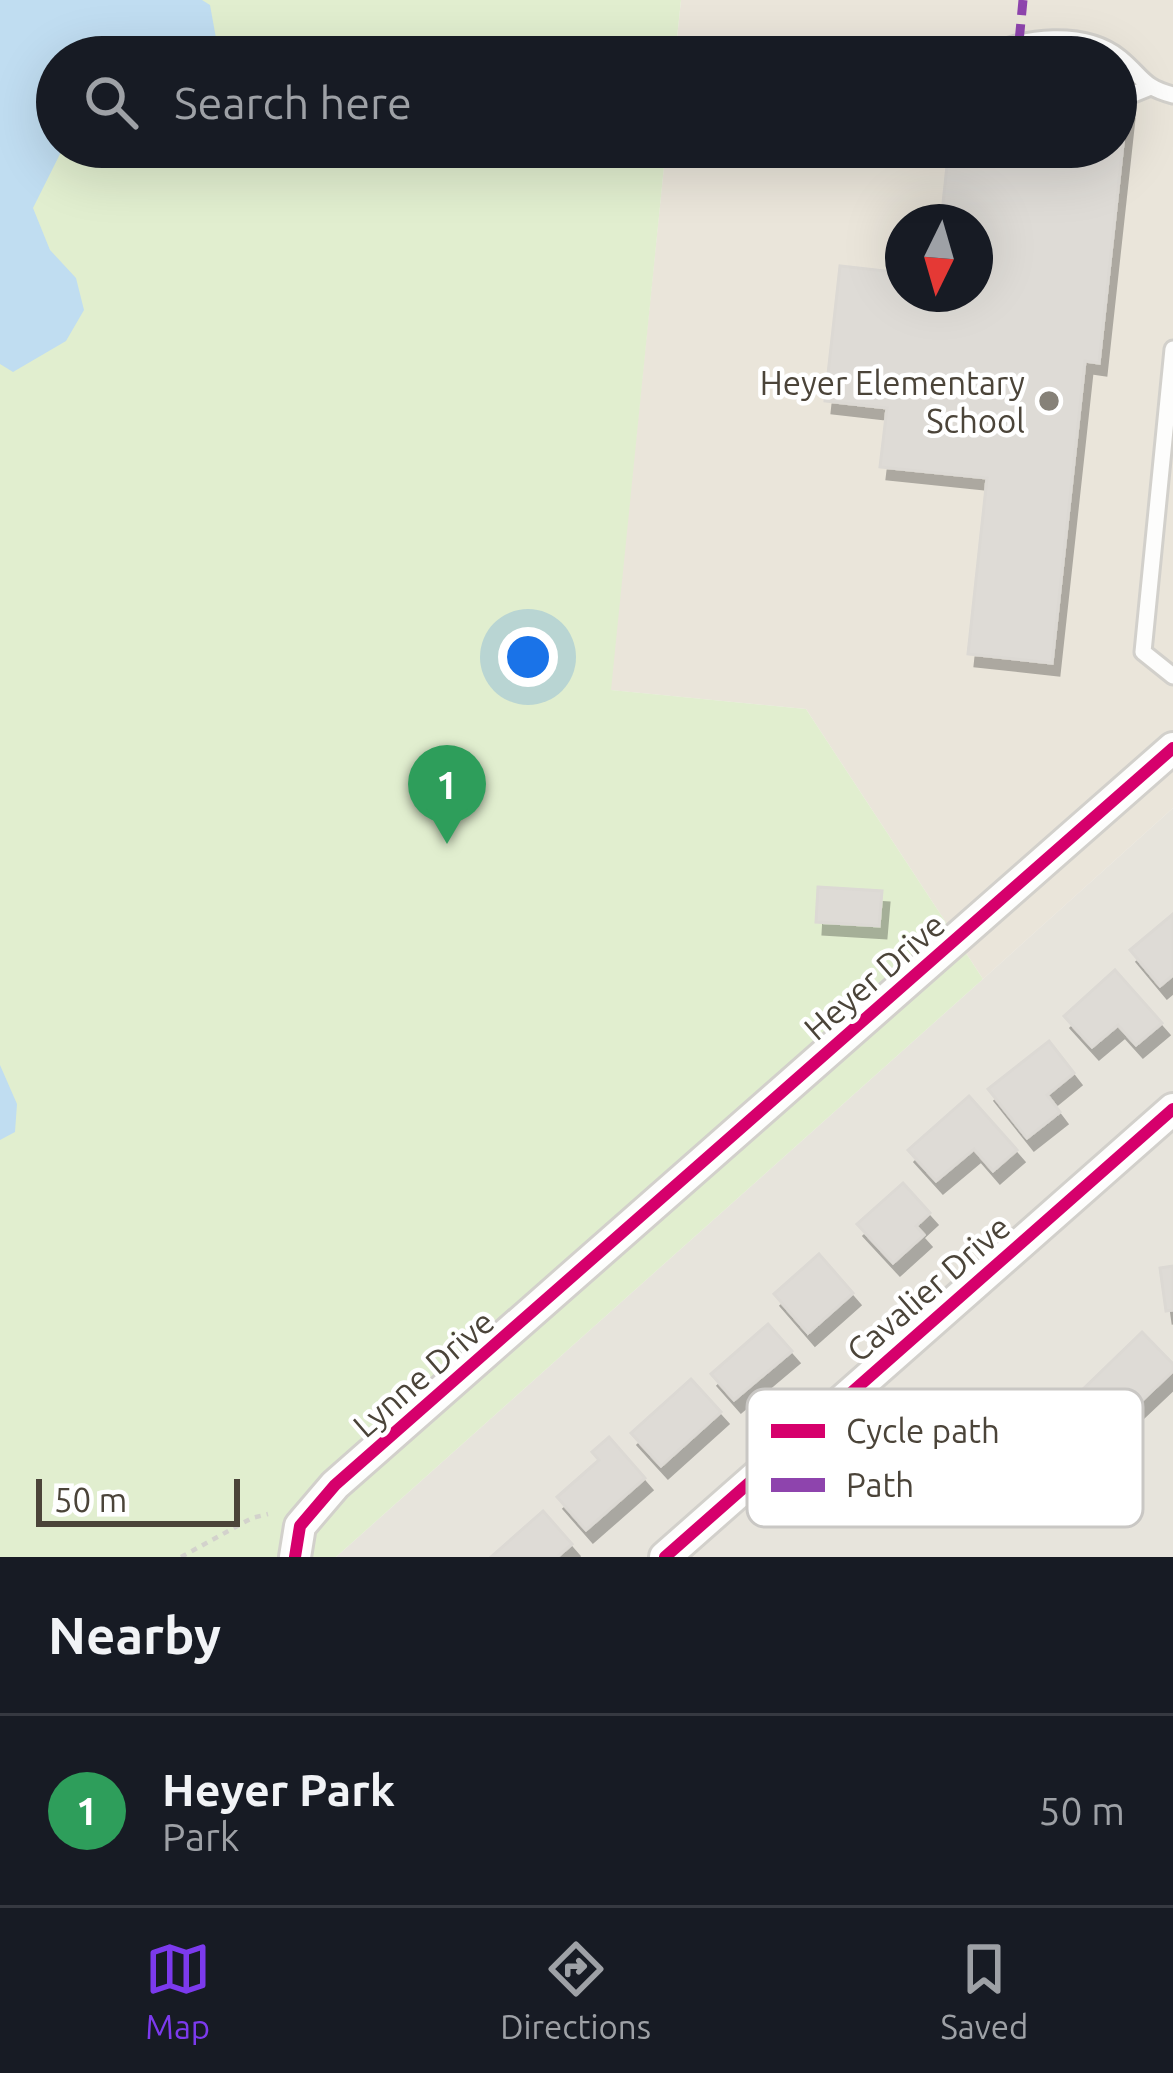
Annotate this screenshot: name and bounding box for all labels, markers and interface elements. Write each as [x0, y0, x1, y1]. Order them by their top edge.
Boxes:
search box [36, 36, 1137, 168]
icon: search [78, 69, 144, 135]
text: Search here [174, 77, 412, 128]
north arrow [885, 204, 993, 312]
place label: Heyer Elementary School [760, 364, 1025, 439]
marker: Heyer Elementary School [1036, 388, 1062, 414]
your location [498, 627, 558, 687]
pin: 1 [408, 745, 486, 844]
street label: Heyer Drive [796, 905, 952, 1047]
street label: Cavalier Drive [839, 1207, 1017, 1369]
street label: Lynne Drive [345, 1302, 501, 1444]
legend [747, 1389, 1143, 1527]
text: Cycle path [846, 1412, 1000, 1449]
text: Path [846, 1466, 914, 1503]
scale bar [36, 1473, 240, 1526]
text: 50 m [54, 1481, 127, 1518]
text: Nearby [48, 1606, 221, 1664]
text: Heyer Park [162, 1764, 395, 1815]
text: 1 [76, 1789, 98, 1832]
text: 50 m [1038, 1789, 1125, 1832]
text: Park [162, 1815, 240, 1858]
tab: Map [145, 1936, 211, 2045]
tab: Directions [500, 1936, 651, 2045]
tab: Saved [940, 1936, 1028, 2045]

